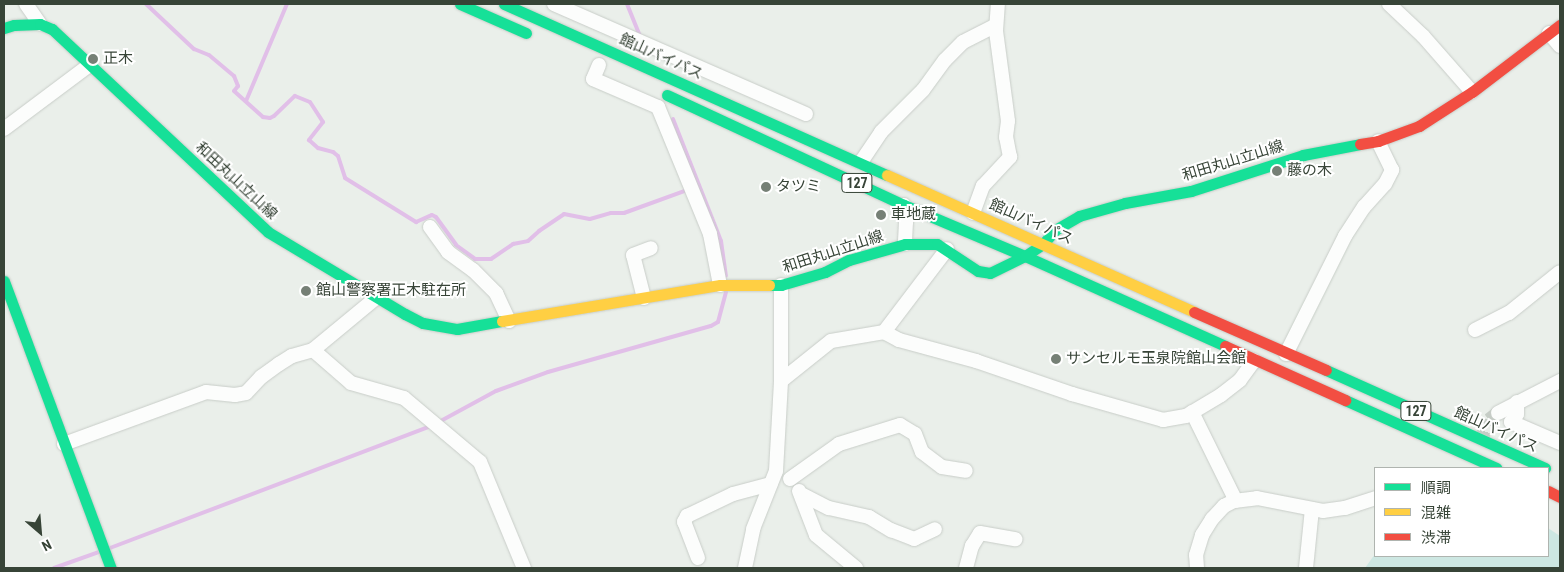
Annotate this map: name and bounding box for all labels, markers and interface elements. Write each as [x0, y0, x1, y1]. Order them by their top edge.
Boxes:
street label: 館山バイパス [616, 30, 706, 84]
place label: 正木 [103, 50, 133, 68]
marker: 正木 [87, 53, 99, 65]
street label: 和田丸山立山線 [1180, 137, 1286, 185]
street label: 和田丸山立山線 [191, 139, 281, 223]
place label: 藤の木 [1287, 162, 1332, 180]
marker: 藤の木 [1271, 165, 1283, 177]
road number: 127 [841, 172, 873, 194]
place label: タツミ [776, 178, 821, 196]
marker: タツミ [760, 181, 772, 193]
street label: 館山バイパス [986, 195, 1076, 249]
place label: 車地蔵 [891, 206, 936, 224]
marker: 車地蔵 [875, 209, 887, 221]
street label: 和田丸山立山線 [780, 227, 886, 277]
place label: 館山警察署正木駐在所 [316, 282, 466, 300]
marker: 館山警察署正木駐在所 [300, 285, 312, 297]
place label: サンセルモ玉泉院館山会館 [1066, 350, 1246, 368]
marker: サンセルモ玉泉院館山会館 [1050, 353, 1062, 365]
road number: 127 [1400, 400, 1432, 422]
street label: 館山バイパス [1451, 403, 1541, 457]
legend [1374, 467, 1549, 557]
text: 順調 [1421, 479, 1451, 497]
text: 混雑 [1421, 504, 1451, 522]
north arrow [15, 507, 65, 557]
text: 渋滞 [1421, 529, 1451, 547]
text: N [39, 536, 54, 554]

